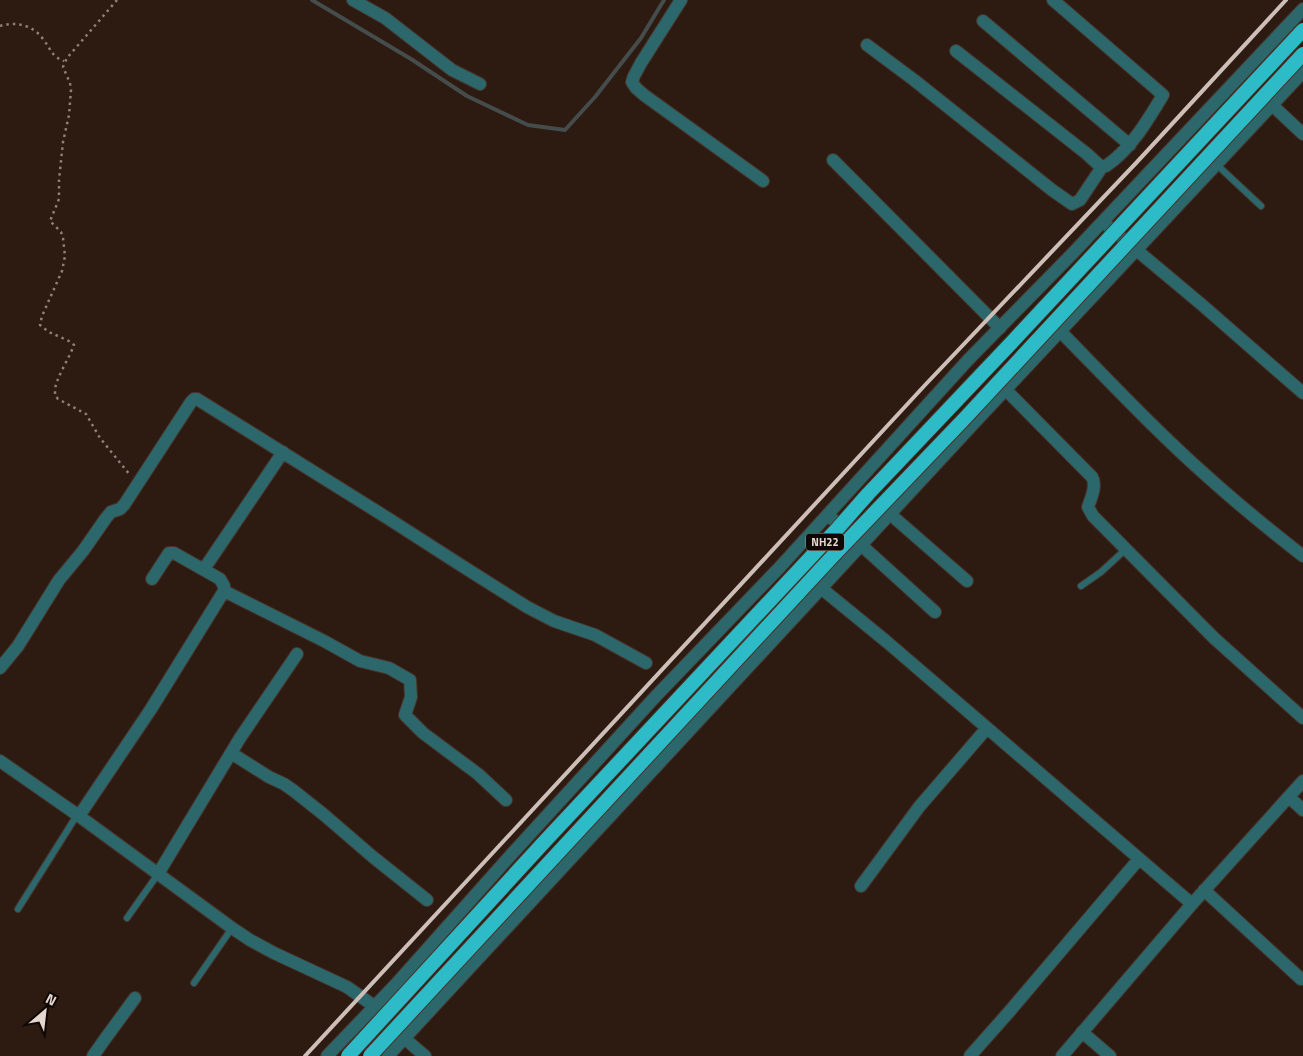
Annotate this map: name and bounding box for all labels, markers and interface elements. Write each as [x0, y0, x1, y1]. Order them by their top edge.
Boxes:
road number: NH22 [806, 534, 844, 550]
north arrow [20, 986, 70, 1036]
text: N [42, 988, 61, 1011]

